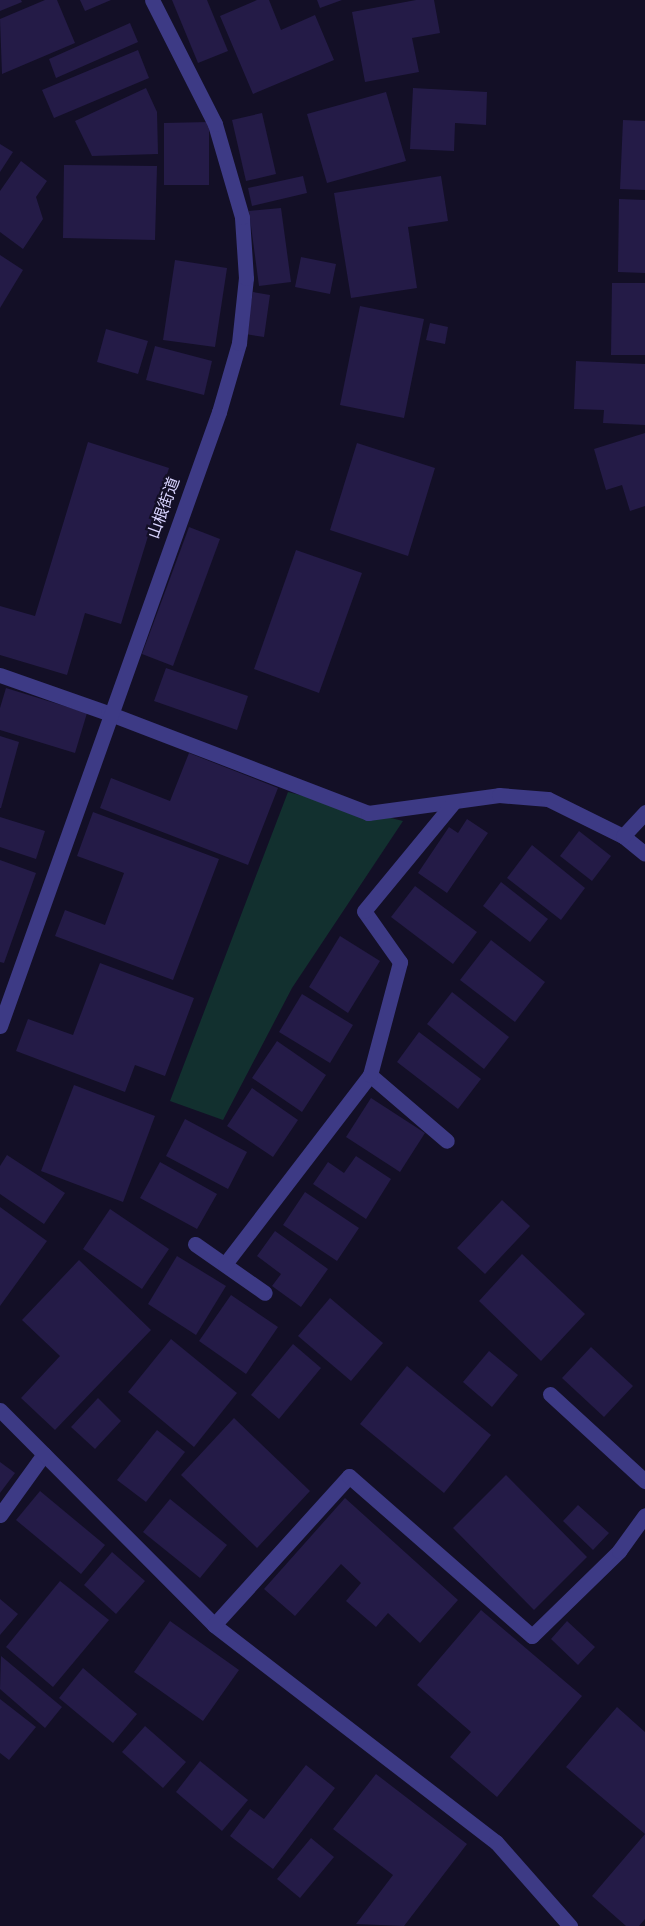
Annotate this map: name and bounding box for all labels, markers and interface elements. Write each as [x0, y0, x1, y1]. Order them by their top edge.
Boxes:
street label: 山根街道 [144, 475, 184, 541]

